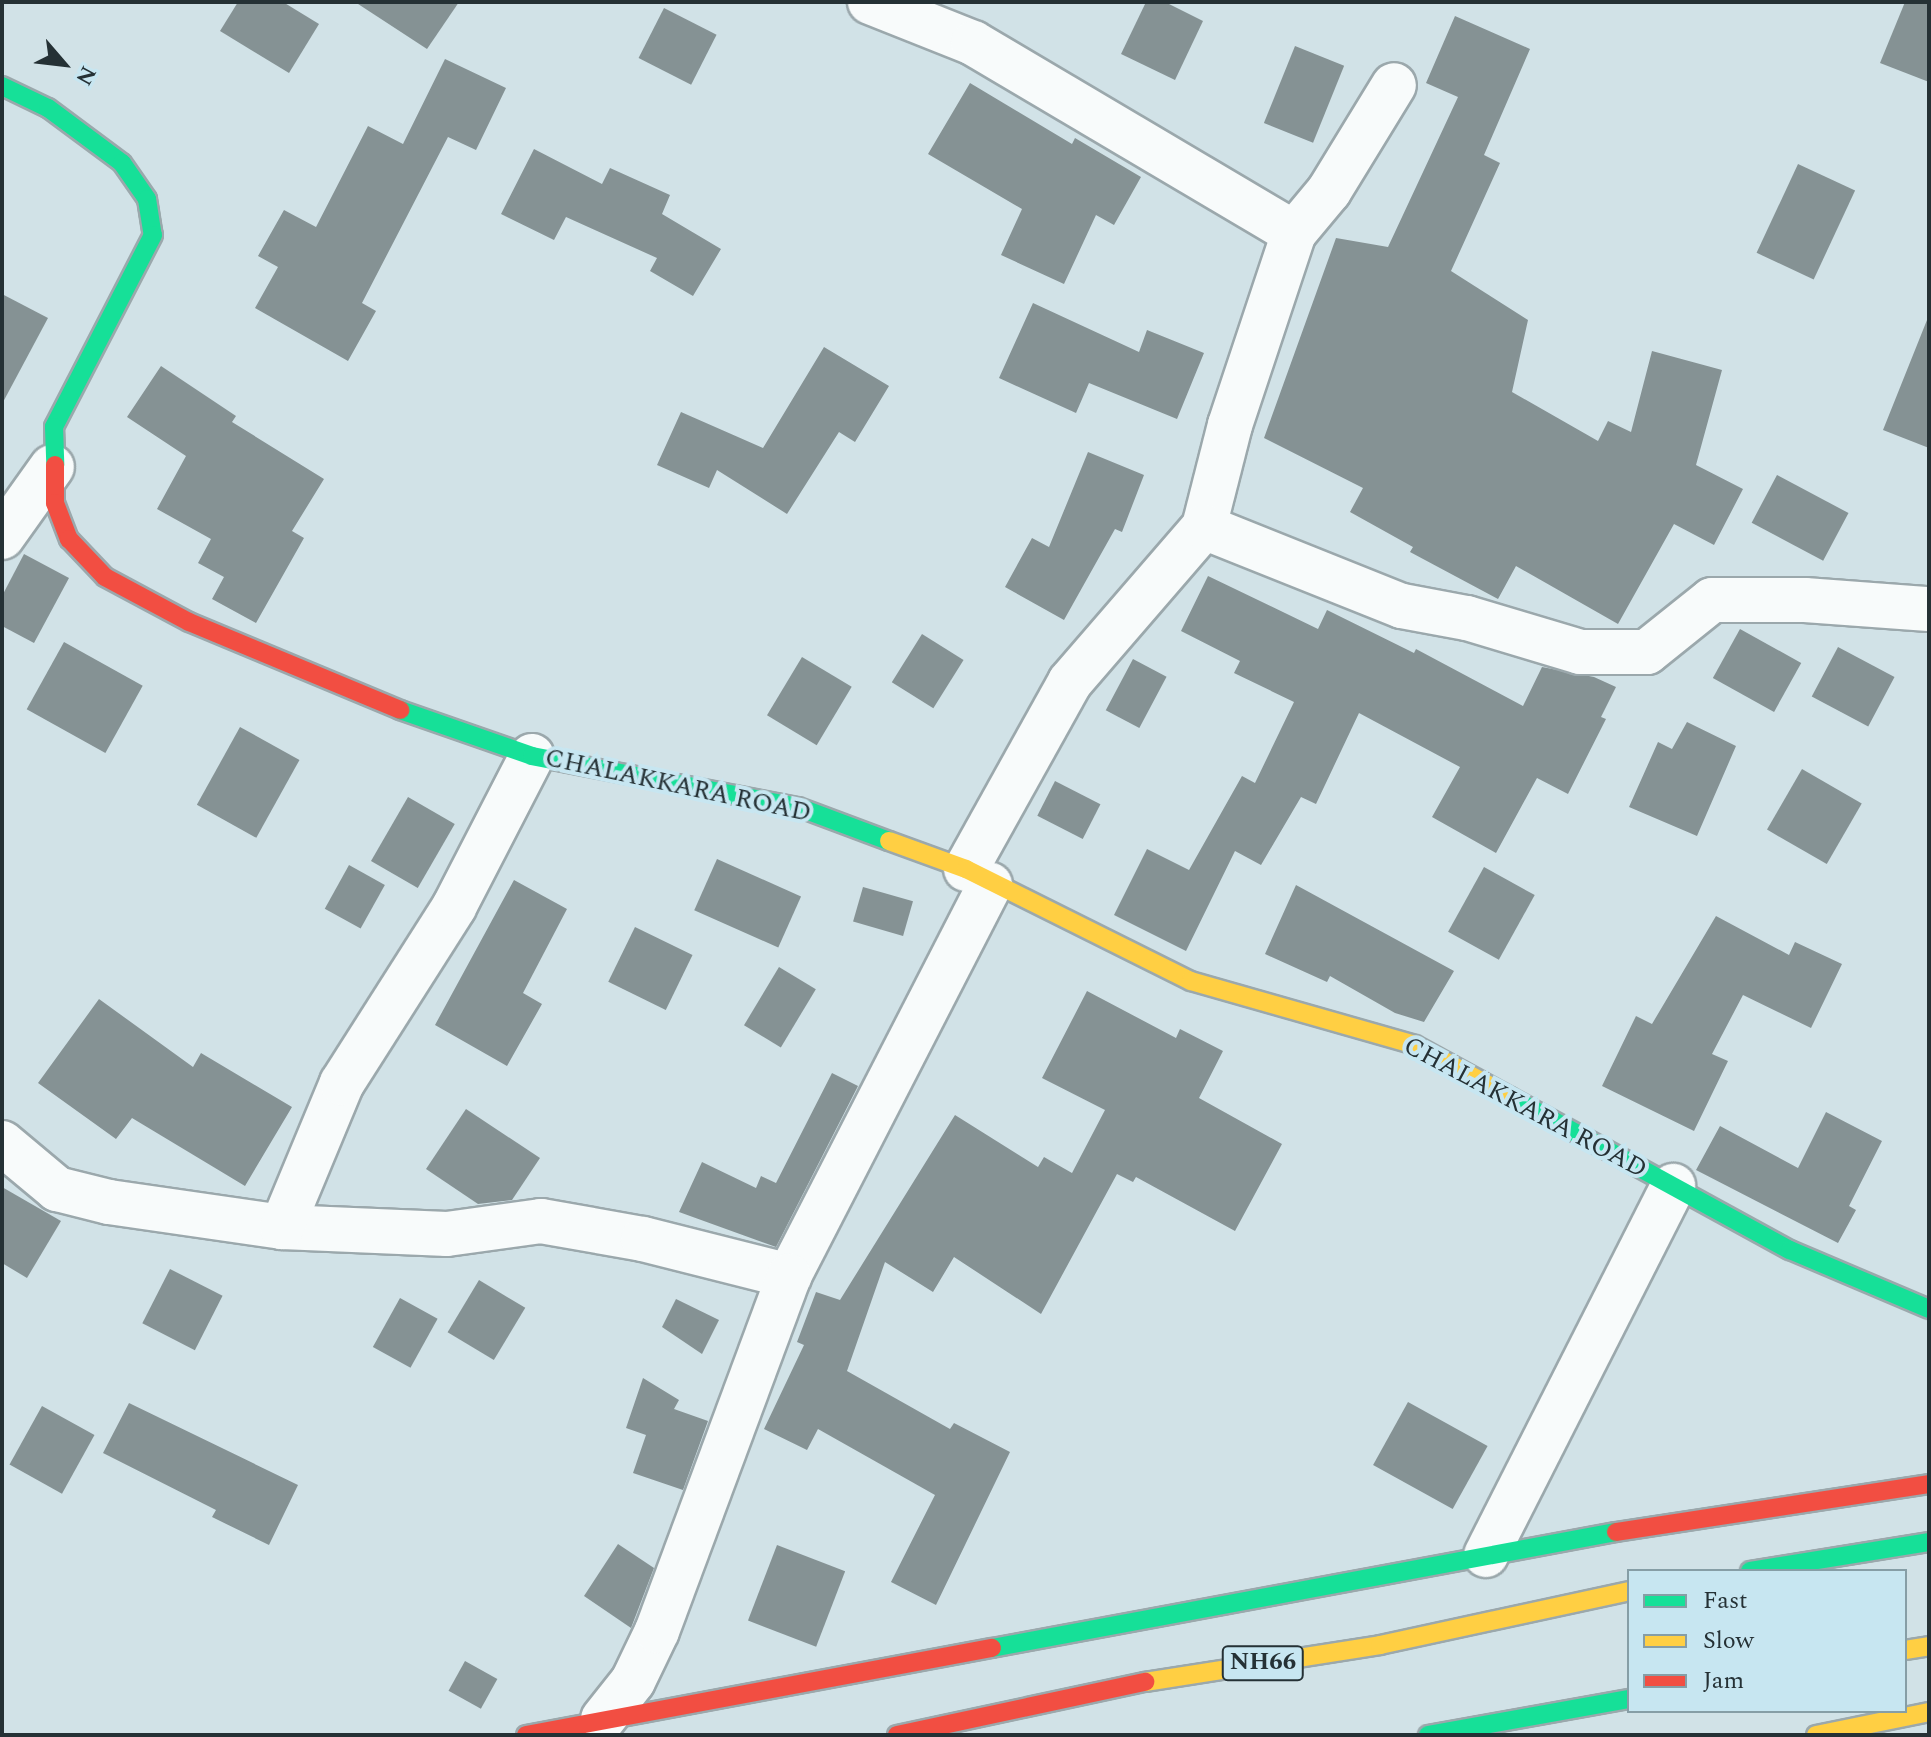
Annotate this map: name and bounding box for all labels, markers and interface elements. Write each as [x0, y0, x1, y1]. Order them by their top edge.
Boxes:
north arrow [24, 24, 104, 104]
text: N [67, 60, 104, 91]
street label: CHALAKKARA ROAD [542, 743, 814, 829]
street label: CHALAKKARA ROAD [1398, 1031, 1652, 1185]
legend [1627, 1569, 1907, 1713]
text: Fast [1703, 1583, 1748, 1619]
text: Slow [1703, 1623, 1754, 1659]
road number: NH66 [1221, 1643, 1305, 1683]
text: Jam [1703, 1663, 1744, 1699]

